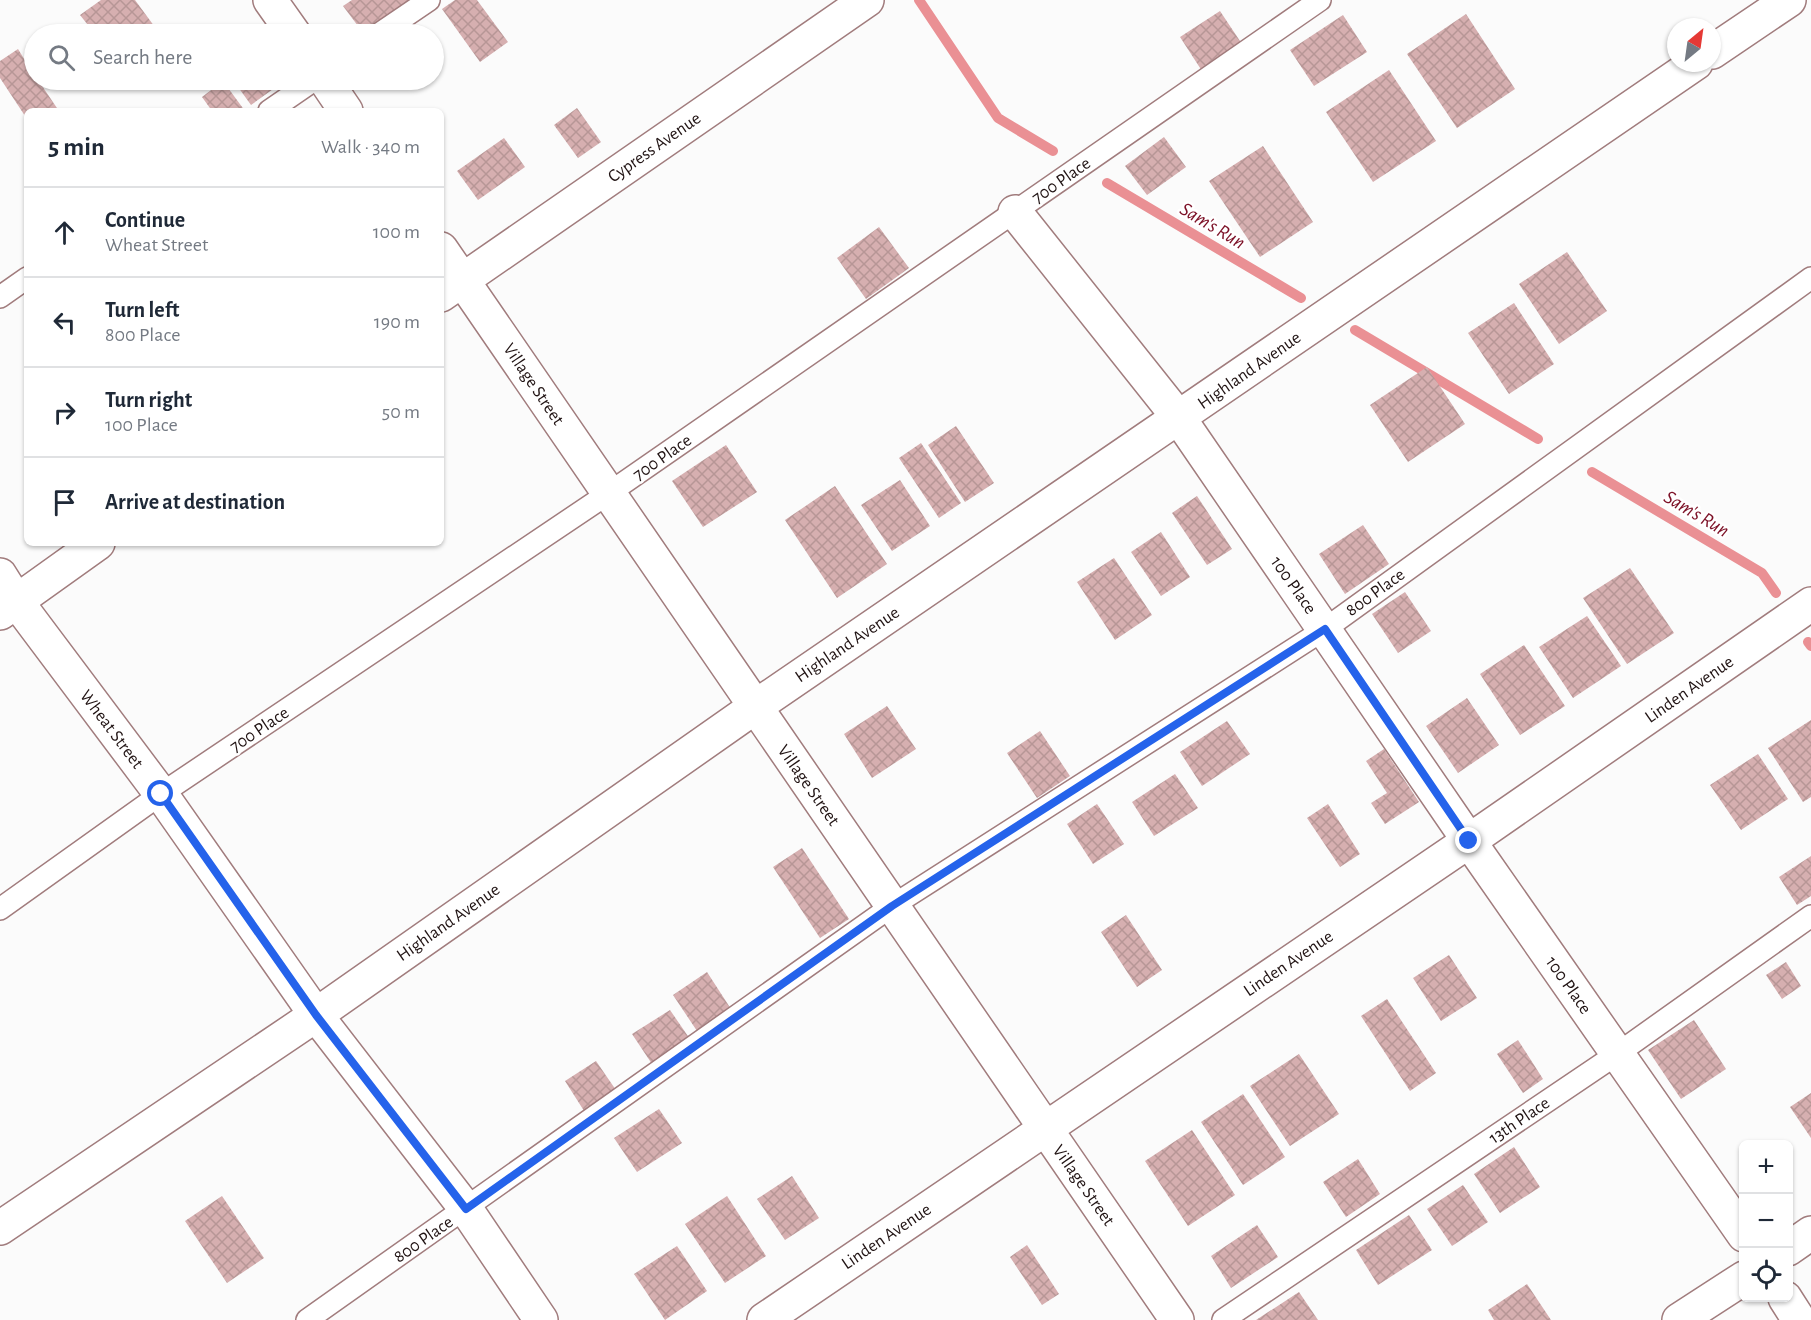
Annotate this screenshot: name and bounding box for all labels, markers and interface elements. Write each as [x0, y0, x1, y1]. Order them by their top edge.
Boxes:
north arrow [1667, 18, 1721, 72]
search box [24, 24, 444, 90]
icon: search [45, 41, 78, 74]
text: Search here [93, 46, 192, 68]
street label: Cypress Avenue [605, 109, 704, 186]
text: 5 min [48, 134, 105, 160]
text: Walk · 340 m [321, 137, 420, 157]
street label: 700 Place [1029, 154, 1094, 207]
water label: Sam's Run [1176, 199, 1248, 253]
text: Continue [105, 209, 185, 231]
icon: ahead [48, 216, 81, 249]
text: 100 m [373, 222, 420, 242]
text: Wheat Street [105, 235, 208, 255]
text: Turn left [105, 299, 179, 321]
icon: left [48, 306, 81, 339]
text: 190 m [374, 312, 420, 332]
text: 800 Place [105, 325, 180, 345]
street label: Highland Avenue [1195, 329, 1304, 413]
street label: Village Street [499, 341, 567, 429]
text: Turn right [105, 389, 192, 411]
icon: right [48, 396, 81, 429]
text: 50 m [382, 402, 420, 422]
text: 100 Place [105, 415, 178, 435]
street label: 700 Place [630, 431, 695, 484]
icon: arrive [48, 486, 81, 519]
water label: Sam's Run [1660, 487, 1732, 541]
text: Arrive at destination [105, 491, 285, 513]
street label: 100 Place [1267, 554, 1319, 618]
street label: 800 Place [1343, 566, 1408, 620]
street label: Highland Avenue [792, 603, 903, 686]
street label: Linden Avenue [1642, 653, 1737, 727]
street label: Wheat Street [76, 687, 147, 772]
street label: 700 Place [227, 704, 292, 756]
street label: Village Street [774, 742, 843, 829]
route start [147, 780, 173, 806]
route end [1455, 827, 1481, 853]
street label: Highland Avenue [394, 881, 503, 965]
street label: Linden Avenue [1241, 927, 1336, 1000]
street label: 100 Place [1542, 954, 1594, 1018]
street label: 13th Place [1486, 1094, 1553, 1148]
map controls [1739, 1140, 1793, 1302]
button: + [1739, 1140, 1793, 1194]
street label: Village Street [1049, 1142, 1118, 1229]
button: − [1739, 1194, 1793, 1248]
street label: Linden Avenue [839, 1200, 934, 1273]
street label: 800 Place [391, 1213, 457, 1267]
button: locate [1739, 1248, 1793, 1302]

